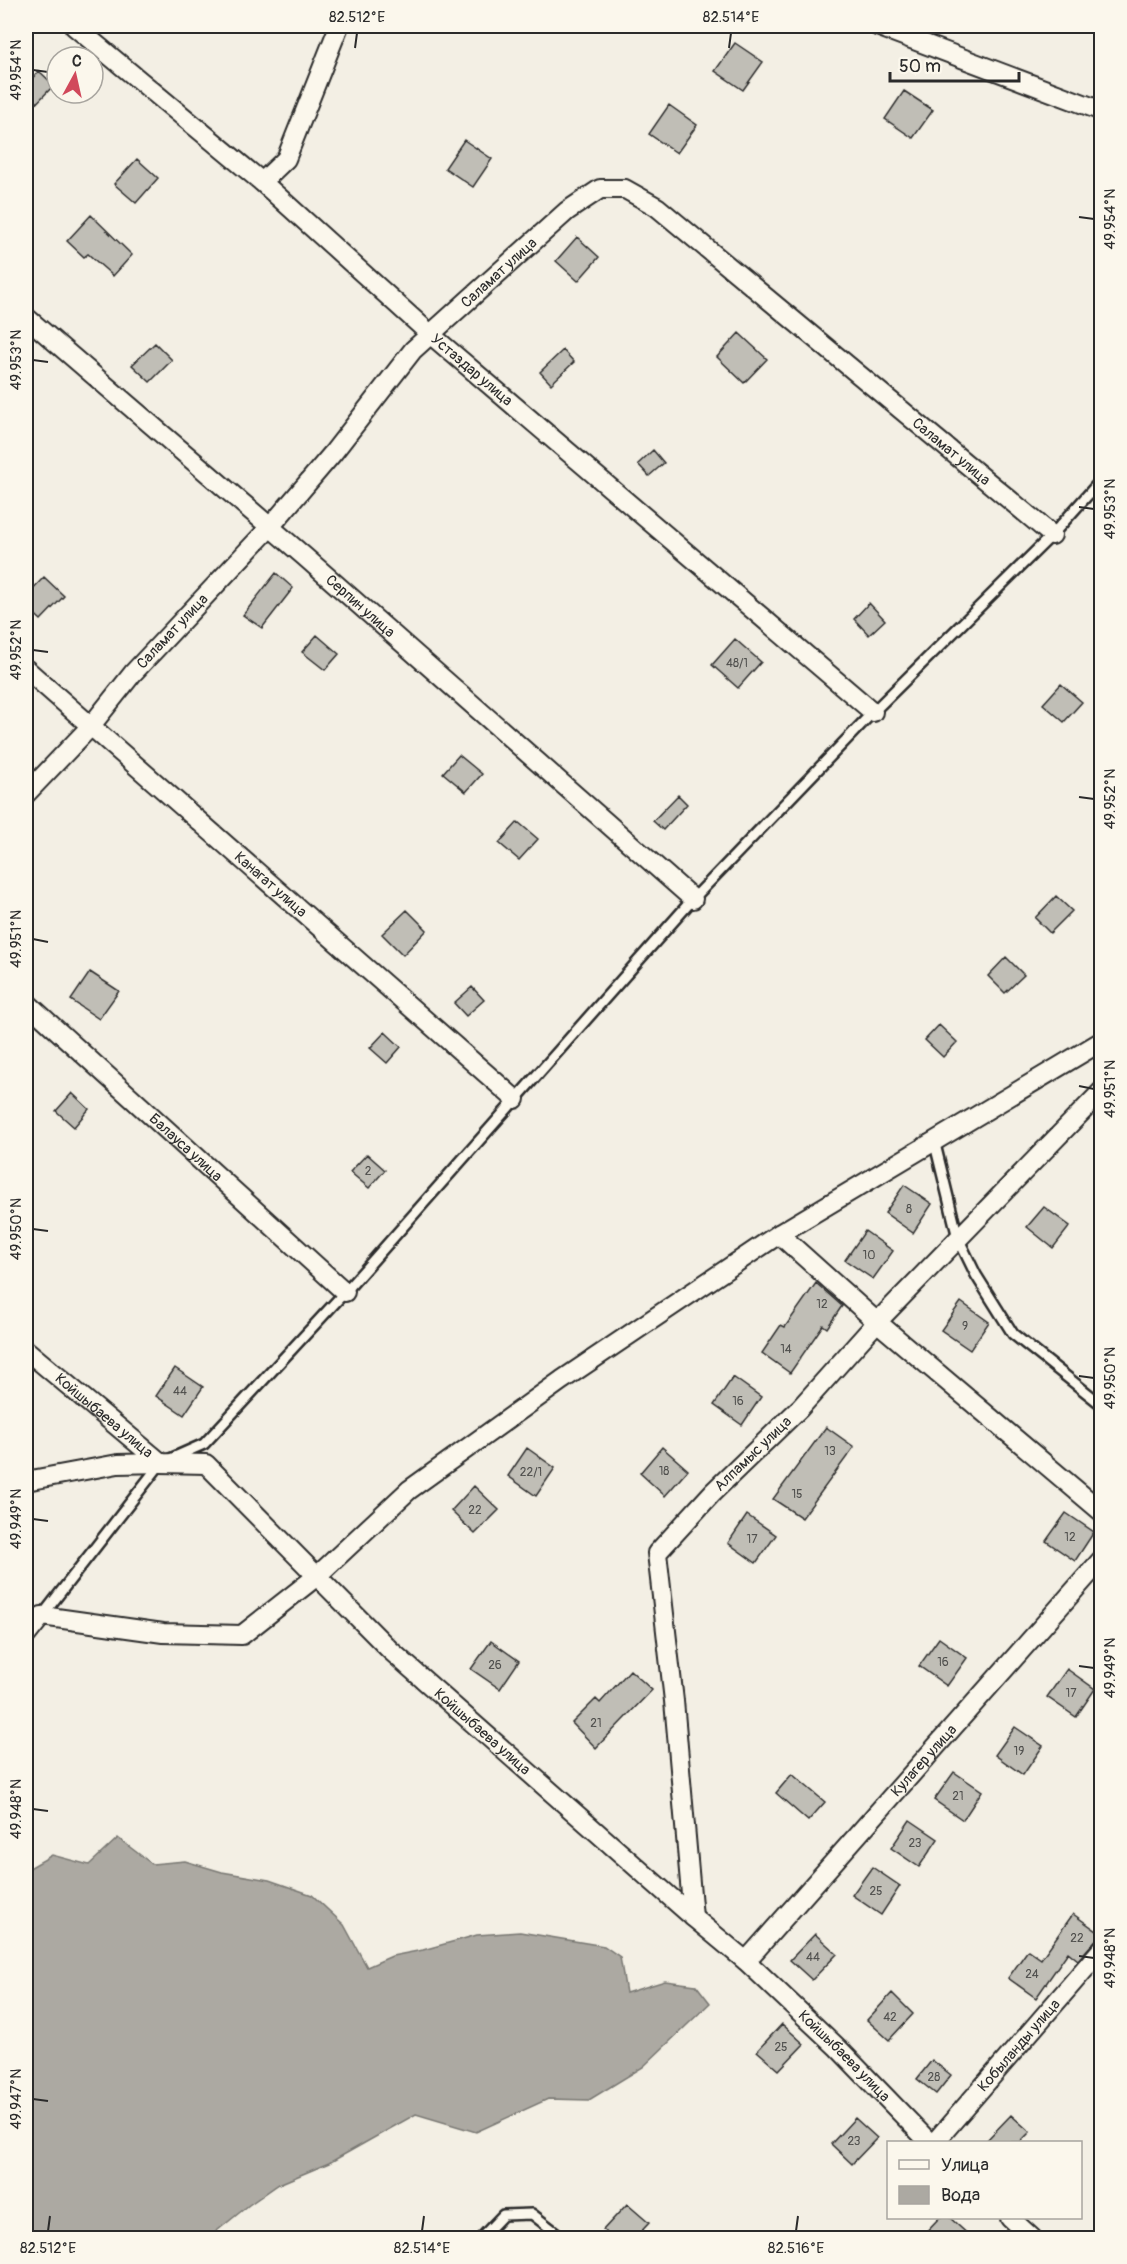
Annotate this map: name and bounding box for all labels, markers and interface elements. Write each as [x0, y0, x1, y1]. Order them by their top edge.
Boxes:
text: 82.512°E [329, 8, 385, 27]
text: 82.514°E [703, 8, 759, 27]
text: 49.954°N [7, 40, 26, 100]
north arrow [45, 45, 105, 105]
scale bar [890, 45, 1019, 83]
text: С [71, 51, 83, 72]
text: 50 m [899, 55, 941, 78]
text: 49.954°N [1101, 189, 1120, 249]
street label: Саламат улица [457, 233, 541, 312]
text: 49.953°N [7, 330, 26, 390]
street label: Устаздар улица [427, 330, 517, 410]
street label: Саламат улица [908, 413, 994, 489]
text: 49.953°N [1101, 479, 1120, 539]
street label: Серпин улица [322, 570, 399, 642]
street label: Саламат улица [132, 590, 212, 673]
text: 49.952°N [7, 620, 26, 680]
house number: 48/1 [726, 656, 748, 671]
text: 49.952°N [1101, 769, 1120, 829]
street label: Канагат улица [231, 847, 311, 921]
text: 49.951°N [7, 910, 26, 968]
text: 49.951°N [1101, 1060, 1120, 1118]
street label: Балауса улица [145, 1109, 226, 1185]
house number: 2 [365, 1164, 372, 1179]
text: 49.950°N [7, 1198, 26, 1260]
house number: 8 [906, 1202, 912, 1217]
house number: 10 [863, 1248, 875, 1263]
house number: 12 [816, 1297, 828, 1312]
house number: 9 [962, 1319, 968, 1334]
house number: 14 [780, 1342, 792, 1357]
text: 49.950°N [1101, 1347, 1120, 1409]
street label: Койшыбаева улица [51, 1369, 157, 1462]
house number: 44 [173, 1384, 187, 1399]
house number: 16 [732, 1394, 744, 1409]
street label: Алпамыс улица [710, 1412, 795, 1495]
house number: 13 [824, 1444, 836, 1459]
house number: 18 [659, 1464, 669, 1479]
house number: 22/1 [520, 1465, 542, 1480]
house number: 15 [791, 1487, 803, 1502]
text: 49.949°N [7, 1489, 26, 1549]
house number: 22 [468, 1503, 482, 1518]
house number: 12 [1064, 1530, 1076, 1545]
house number: 17 [746, 1532, 758, 1547]
text: 49.949°N [1101, 1638, 1120, 1698]
house number: 16 [937, 1655, 949, 1670]
house number: 26 [488, 1658, 502, 1673]
street label: Койшыбаева улица [430, 1684, 535, 1779]
house number: 17 [1065, 1686, 1077, 1701]
house number: 21 [590, 1716, 602, 1731]
street label: Кулагер улица [887, 1720, 961, 1800]
house number: 19 [1014, 1744, 1024, 1759]
text: 49.948°N [7, 1779, 26, 1839]
house number: 21 [952, 1789, 964, 1804]
house number: 23 [908, 1836, 922, 1851]
house number: 25 [869, 1884, 883, 1899]
text: 49.948°N [1101, 1928, 1120, 1988]
house number: 22 [1070, 1931, 1084, 1946]
house number: 44 [806, 1950, 820, 1965]
house number: 24 [1025, 1967, 1039, 1982]
street label: Кобыланды улица [973, 1995, 1064, 2096]
street label: Койшыбаева улица [794, 2006, 894, 2106]
house number: 42 [883, 2010, 897, 2025]
house number: 25 [774, 2040, 788, 2055]
text: 49.947°N [7, 2069, 26, 2129]
house number: 28 [928, 2070, 940, 2085]
house number: 23 [847, 2134, 861, 2149]
legend [887, 2141, 1082, 2219]
text: Улица [941, 2154, 989, 2177]
text: Вода [941, 2184, 980, 2207]
text: 82.512°E [20, 2239, 76, 2258]
text: 82.514°E [394, 2239, 450, 2258]
text: 82.516°E [768, 2239, 824, 2258]

